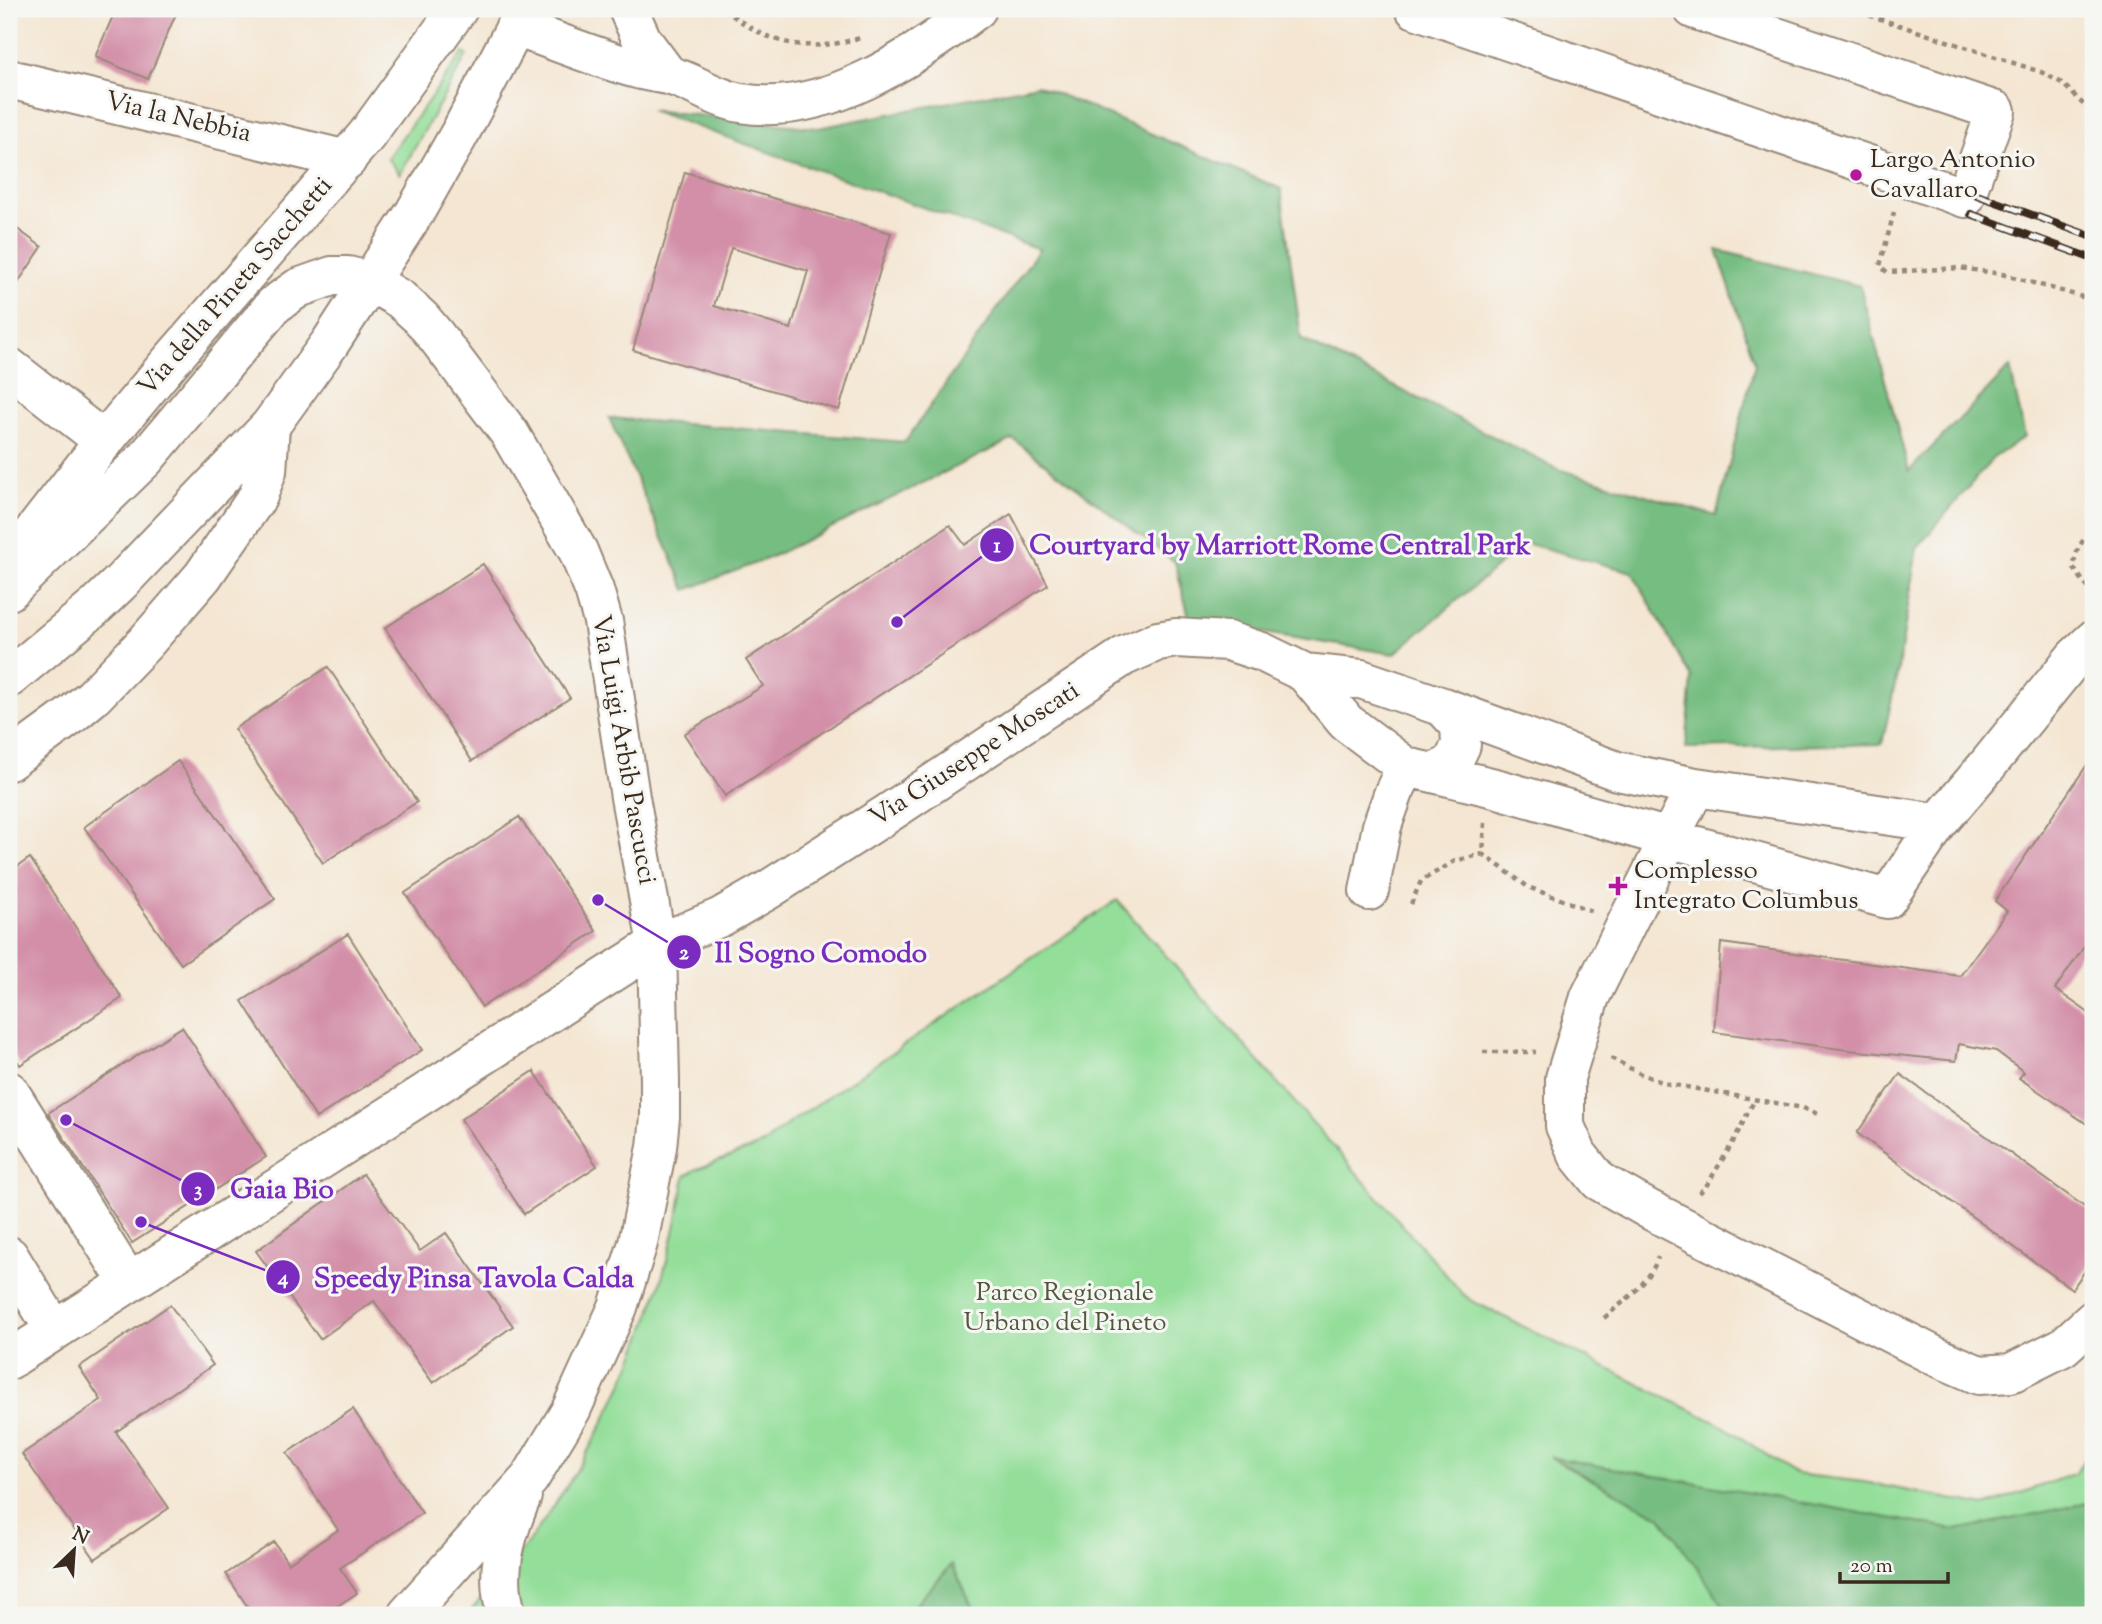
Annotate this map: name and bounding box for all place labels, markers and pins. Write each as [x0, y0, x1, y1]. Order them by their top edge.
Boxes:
place label: Largo Antonio Cavallaro [1870, 142, 2036, 209]
marker: Largo Antonio Cavallaro [1848, 167, 1864, 183]
callout: Courtyard by Marriott Rome Central Park [980, 520, 1545, 569]
place label: Complesso Integrato Columbus [1634, 853, 1858, 920]
marker: Complesso Integrato Columbus [1608, 876, 1628, 896]
callout: Il Sogno Comodo [666, 927, 942, 976]
callout: Gaia Bio [181, 1164, 347, 1213]
callout: Speedy Pinsa Tavola Calda [265, 1253, 648, 1302]

